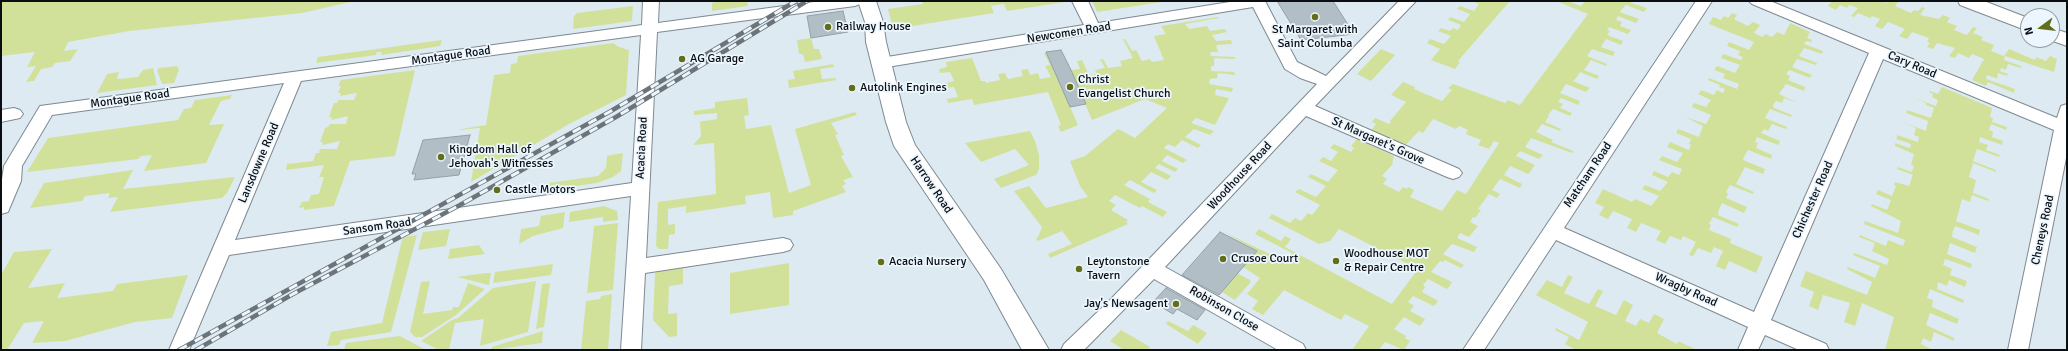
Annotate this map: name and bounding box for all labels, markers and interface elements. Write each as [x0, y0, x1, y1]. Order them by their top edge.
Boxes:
north arrow [2020, 8, 2060, 48]
marker: St Margaret with Saint Columba [1310, 12, 1320, 22]
street label: Newcomen Road [1026, 19, 1112, 47]
place label: Railway House [836, 20, 911, 34]
marker: Railway House [823, 22, 833, 32]
place label: St Margaret with Saint Columba [1272, 23, 1358, 51]
text: N [2022, 26, 2036, 36]
street label: Montague Road [410, 43, 492, 69]
street label: Cary Road [1885, 48, 1939, 82]
place label: AG Garage [690, 52, 744, 66]
marker: AG Garage [677, 54, 687, 64]
place label: Christ Evangelist Church [1078, 73, 1171, 101]
place label: Autolink Engines [860, 81, 947, 95]
marker: Christ Evangelist Church [1065, 82, 1075, 92]
marker: Autolink Engines [847, 83, 857, 93]
street label: Montague Road [89, 86, 171, 112]
street label: St Margaret's Grove [1329, 114, 1427, 168]
street label: Acacia Road [633, 116, 651, 180]
street label: Lansdowne Road [236, 121, 282, 205]
street label: Woodhouse Road [1205, 139, 1275, 213]
street label: Matcham Road [1561, 140, 1615, 210]
place label: Kingdom Hall of Jehovah's Witnesses [449, 143, 553, 171]
marker: Kingdom Hall of Jehovah's Witnesses [436, 152, 446, 162]
street label: Harrow Road [907, 154, 955, 216]
street label: Chichester Road [1789, 159, 1837, 241]
place label: Castle Motors [505, 183, 576, 197]
marker: Castle Motors [492, 185, 502, 195]
street label: Cheneys Road [2029, 194, 2057, 266]
street label: Sansom Road [342, 215, 412, 239]
place label: Woodhouse MOT & Repair Centre [1344, 247, 1429, 275]
place label: Crusoe Court [1231, 252, 1298, 266]
marker: Crusoe Court [1218, 254, 1228, 264]
place label: Acacia Nursery [889, 255, 966, 269]
place label: Leytonstone Tavern [1087, 255, 1150, 283]
marker: Woodhouse MOT & Repair Centre [1331, 256, 1341, 266]
marker: Acacia Nursery [876, 257, 886, 267]
marker: Leytonstone Tavern [1074, 264, 1084, 274]
street label: Wragby Road [1652, 270, 1720, 310]
street label: Robinson Close [1187, 283, 1261, 335]
place label: Jay's Newsagent [1084, 297, 1168, 311]
marker: Jay's Newsagent [1171, 299, 1181, 309]

